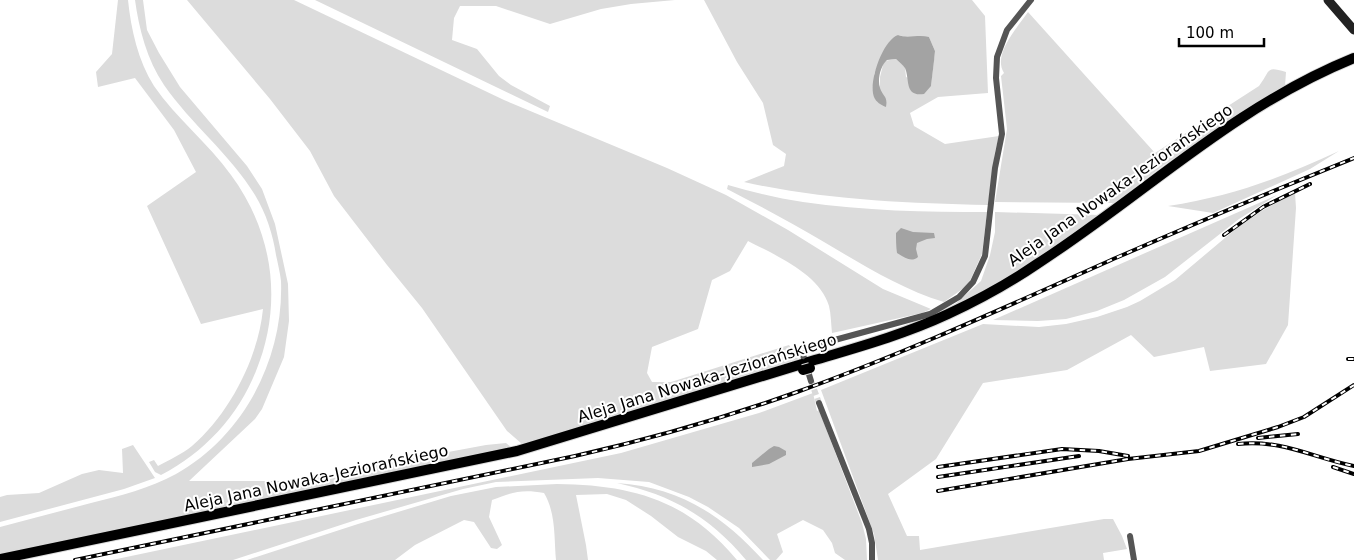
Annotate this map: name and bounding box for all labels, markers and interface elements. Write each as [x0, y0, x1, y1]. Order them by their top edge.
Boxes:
scale bar [1179, 15, 1264, 47]
text: 100 m [1186, 24, 1234, 42]
street label: Aleja Jana Nowaka-Jeziorańskiego [1004, 100, 1236, 270]
street label: Aleja Jana Nowaka-Jeziorańskiego [575, 329, 839, 427]
street label: Aleja Jana Nowaka-Jeziorańskiego [182, 441, 450, 515]

